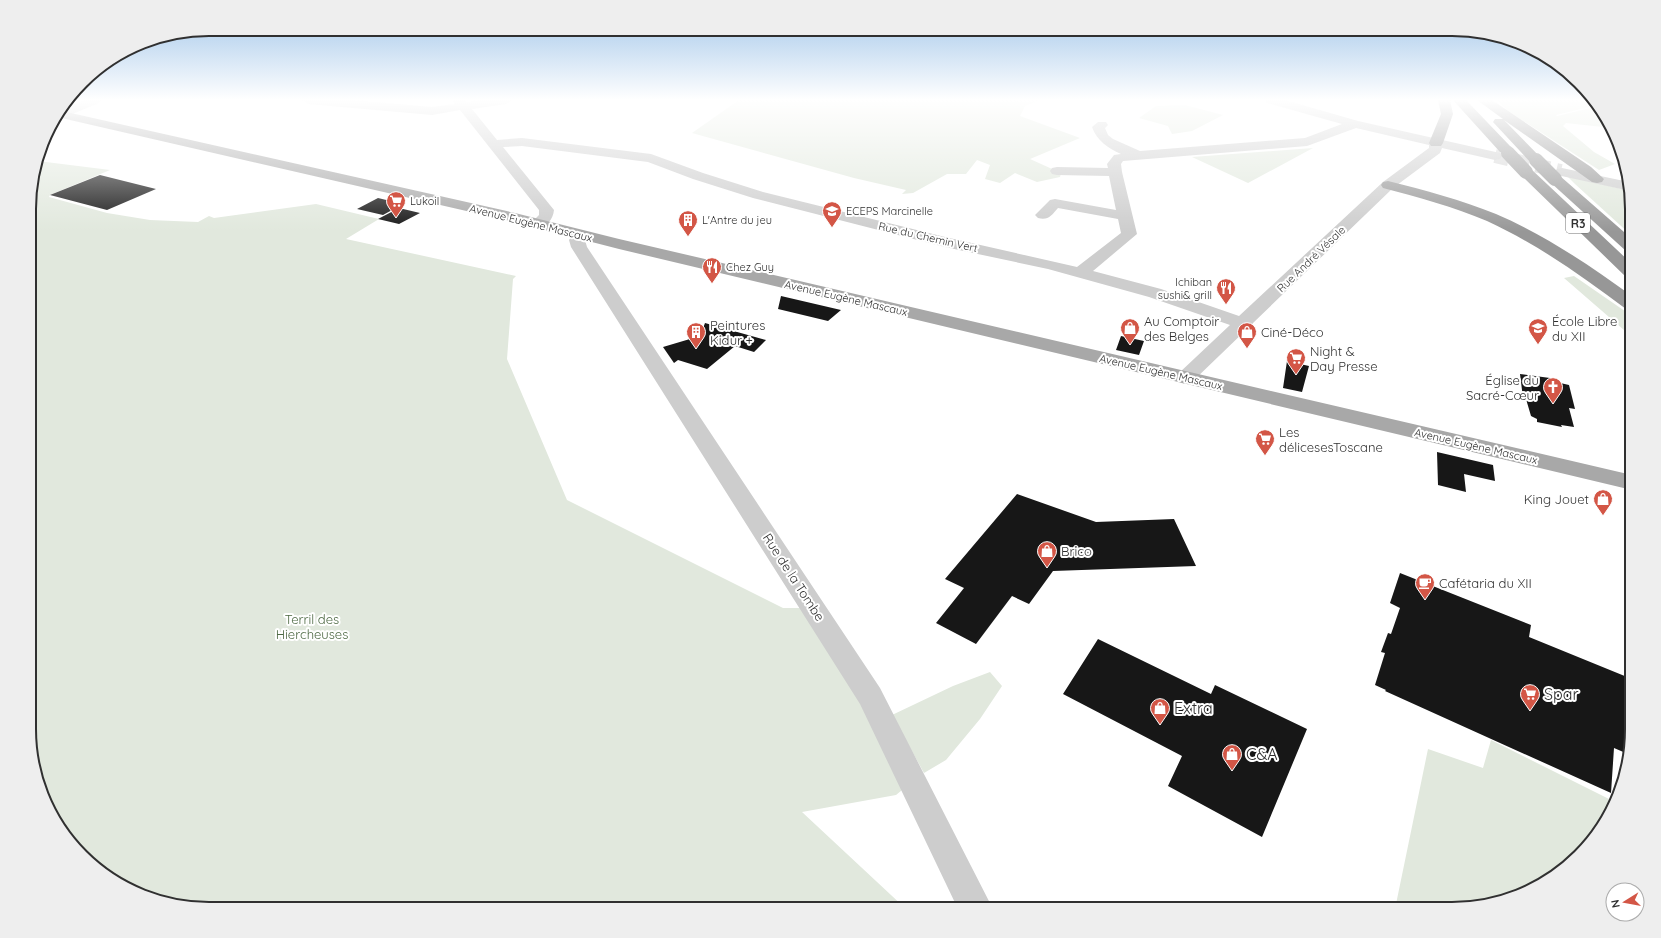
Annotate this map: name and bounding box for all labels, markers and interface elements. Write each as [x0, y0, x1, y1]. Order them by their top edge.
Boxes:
supermarket icon: Lukoil [385, 190, 407, 218]
place label: Lukoil [410, 194, 439, 208]
school or university icon: ECEPS Marcinelle [821, 200, 843, 228]
street label: Avenue Eugène Mascaux [468, 201, 594, 245]
place label: ECEPS Marcinelle [846, 204, 933, 218]
building icon: L'Antre du jeu [677, 209, 699, 237]
place label: L'Antre du jeu [702, 213, 772, 227]
road number: R3 [1566, 213, 1590, 233]
street label: Rue du Chemin Vert [877, 219, 979, 255]
street label: Rue André Vésale [1274, 223, 1348, 295]
restaurant icon: Chez Guy [701, 256, 723, 284]
place label: Chez Guy [726, 260, 774, 274]
place label: Ichiban sushi& grill [1158, 275, 1212, 302]
street label: Avenue Eugène Mascaux [783, 277, 909, 319]
restaurant icon: Ichiban sushi& grill [1215, 277, 1237, 305]
place label: Au Comptoir des Belges [1144, 313, 1219, 344]
place label: École Libre du XII [1552, 313, 1617, 344]
place label: Peintures Kidur + [710, 317, 765, 348]
shop icon: Au Comptoir des Belges [1119, 317, 1141, 345]
school or university icon: École Libre du XII [1527, 317, 1549, 345]
building icon: Peintures Kidur + [685, 321, 707, 349]
shop icon: Ciné-Déco [1236, 321, 1258, 349]
place label: Ciné-Déco [1261, 324, 1324, 340]
place label: Night & Day Presse [1310, 343, 1378, 374]
supermarket icon: Night & Day Presse [1285, 347, 1307, 375]
street label: Avenue Eugène Mascaux [1098, 351, 1224, 393]
place label: Église du Sacré-Cœur [1466, 372, 1539, 403]
church icon: Église du Sacré-Cœur [1542, 376, 1564, 404]
place label: Les délicesesToscane [1279, 424, 1383, 455]
street label: Avenue Eugène Mascaux [1413, 425, 1539, 467]
supermarket icon: Les délicesesToscane [1254, 428, 1276, 456]
shop icon: King Jouet [1592, 488, 1614, 516]
place label: King Jouet [1524, 491, 1589, 507]
street label: Rue de la Tombe [760, 530, 828, 624]
shop icon: Brico [1036, 540, 1058, 568]
place label: Brico [1061, 543, 1092, 559]
cafe icon: Cafétaria du XII [1414, 572, 1436, 600]
place label: Cafétaria du XII [1439, 575, 1532, 591]
park label: Terril des Hiercheuses [276, 611, 348, 642]
supermarket icon: Spar [1519, 683, 1541, 711]
place label: Spar [1544, 684, 1579, 704]
shop icon: Extra [1149, 697, 1171, 725]
place label: Extra [1174, 698, 1213, 718]
shop icon: C&A [1221, 743, 1243, 771]
place label: C&A [1246, 744, 1278, 764]
north arrow [1605, 882, 1645, 922]
text: N [1608, 899, 1623, 909]

